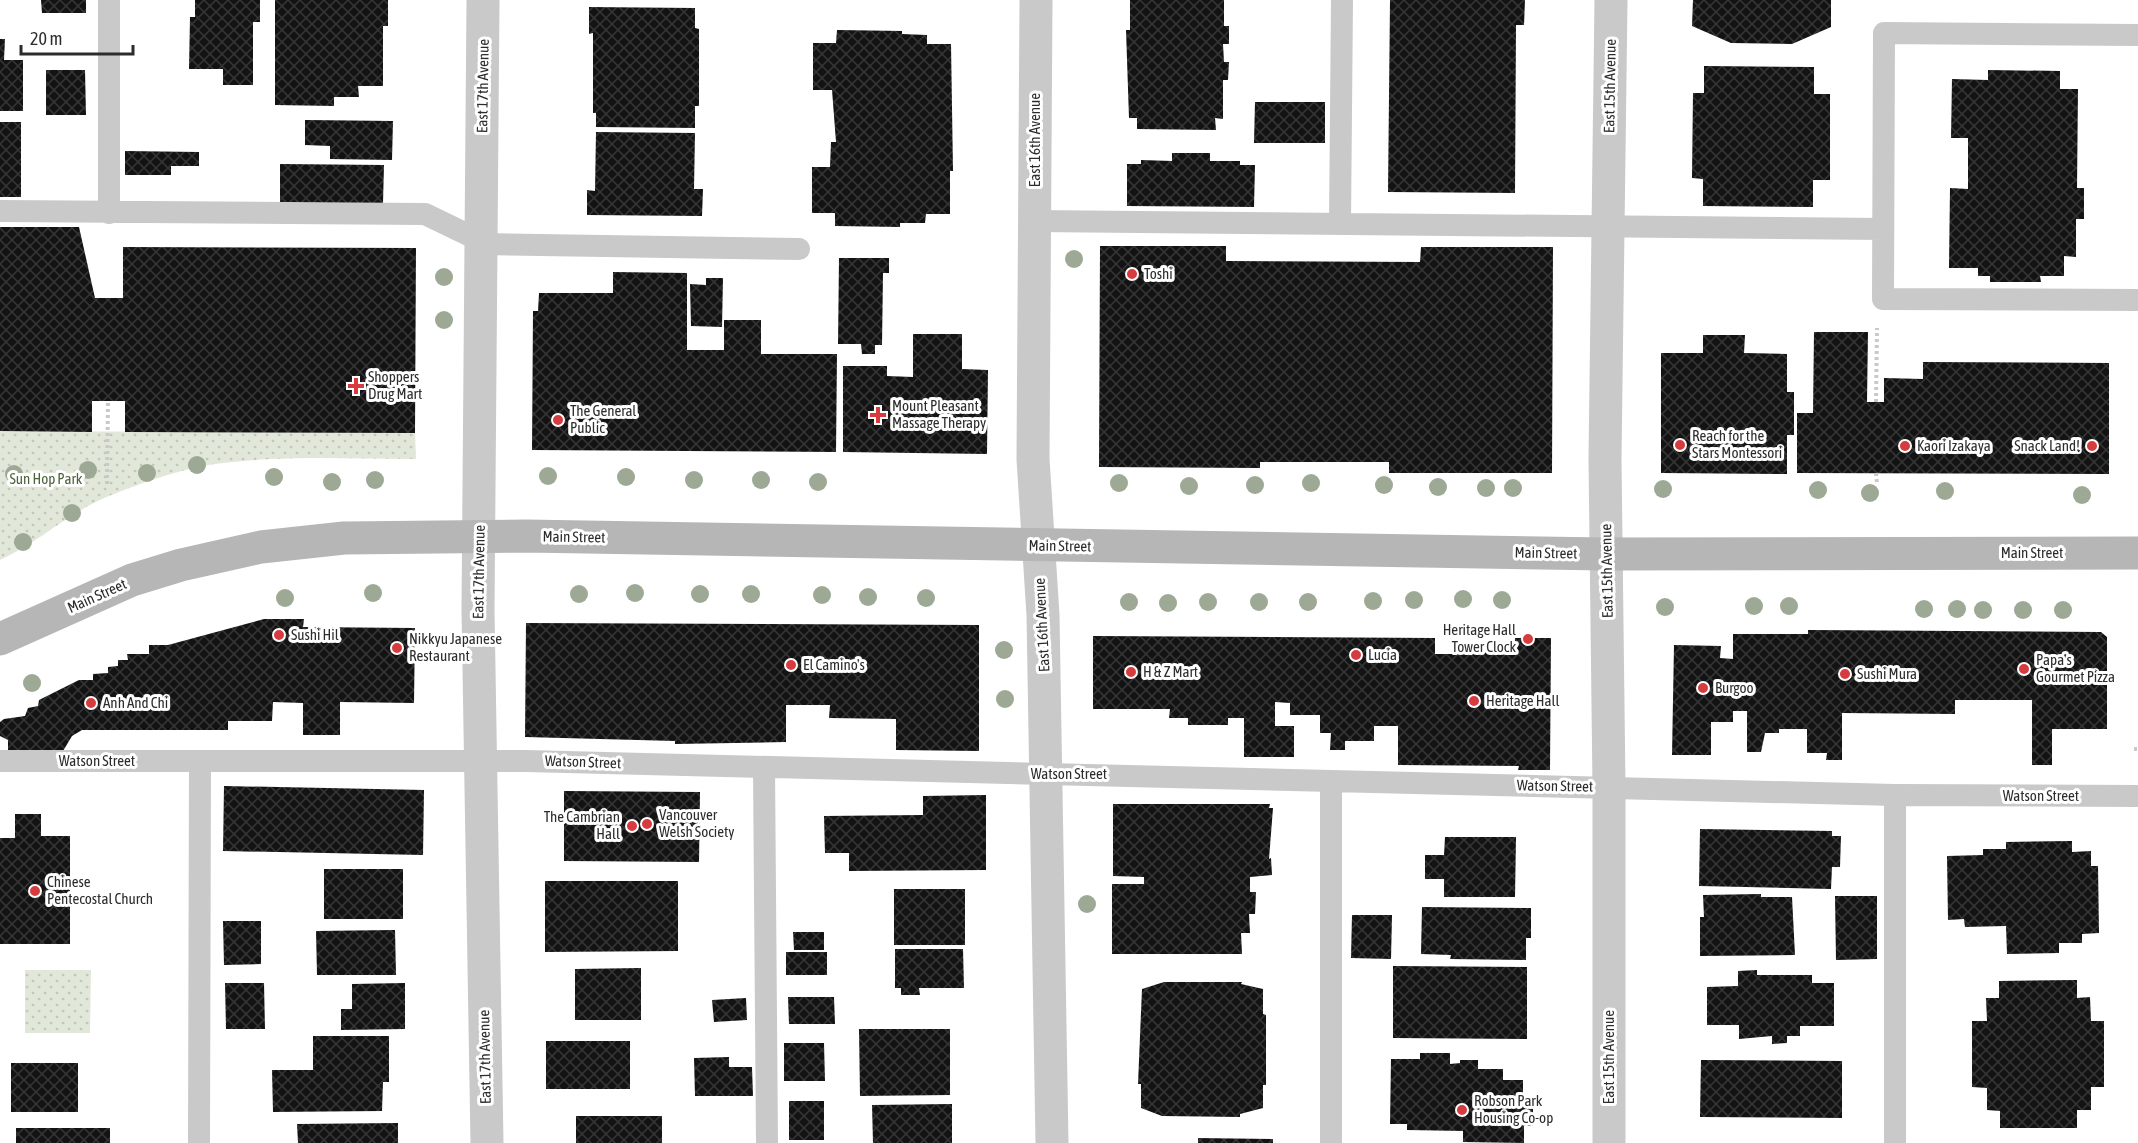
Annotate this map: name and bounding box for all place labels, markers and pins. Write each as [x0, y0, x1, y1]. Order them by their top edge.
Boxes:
place label: Toshi [1144, 265, 1173, 282]
marker: Toshi [1125, 267, 1139, 281]
place label: Shoppers Drug Mart [368, 368, 422, 402]
marker: Shoppers Drug Mart [349, 379, 363, 393]
place label: Mount Pleasant Massage Therapy [892, 397, 986, 431]
place label: The General Public [570, 402, 636, 436]
marker: Mount Pleasant Massage Therapy [869, 406, 887, 424]
marker: The General Public [551, 413, 565, 427]
place label: Reach for the Stars Montessori [1692, 427, 1782, 461]
place label: Kaori Izakaya [1917, 437, 1991, 454]
place label: Snack Land! [2014, 437, 2080, 454]
marker: Reach for the Stars Montessori [1673, 438, 1687, 452]
marker: Kaori Izakaya [1898, 439, 1912, 453]
marker: Snack Land! [2085, 439, 2099, 453]
place label: Heritage Hall Tower Clock [1443, 621, 1516, 655]
place label: Sushi Hil [291, 626, 339, 643]
marker: Sushi Hil [272, 628, 286, 642]
place label: Nikkyu Japanese Restaurant [409, 630, 502, 664]
marker: Heritage Hall Tower Clock [1521, 632, 1535, 646]
marker: Nikkyu Japanese Restaurant [390, 641, 404, 655]
place label: Lucia [1368, 646, 1397, 663]
marker: Lucia [1349, 648, 1363, 662]
place label: Papa's Gourmet Pizza [2036, 651, 2115, 685]
place label: El Camino's [803, 656, 865, 673]
marker: El Camino's [784, 658, 798, 672]
marker: Papa's Gourmet Pizza [2017, 662, 2031, 676]
place label: H & Z Mart [1143, 663, 1198, 680]
marker: H & Z Mart [1124, 665, 1138, 679]
place label: Sushi Mura [1857, 665, 1917, 682]
marker: Sushi Mura [1838, 667, 1852, 681]
place label: Burgoo [1715, 679, 1754, 696]
marker: Burgoo [1696, 681, 1710, 695]
place label: Heritage Hall [1486, 692, 1559, 709]
place label: Anh And Chi [103, 694, 168, 711]
marker: Heritage Hall [1467, 694, 1481, 708]
marker: Anh And Chi [84, 696, 98, 710]
place label: Vancouver Welsh Society [659, 806, 735, 840]
place label: The Cambrian Hall [544, 808, 620, 842]
marker: Vancouver Welsh Society [640, 817, 654, 831]
marker: The Cambrian Hall [625, 819, 639, 833]
place label: Chinese Pentecostal Church [47, 873, 153, 907]
marker: Chinese Pentecostal Church [28, 884, 42, 898]
place label: Robson Park Housing Co-op [1474, 1092, 1553, 1126]
marker: Robson Park Housing Co-op [1455, 1103, 1469, 1117]

